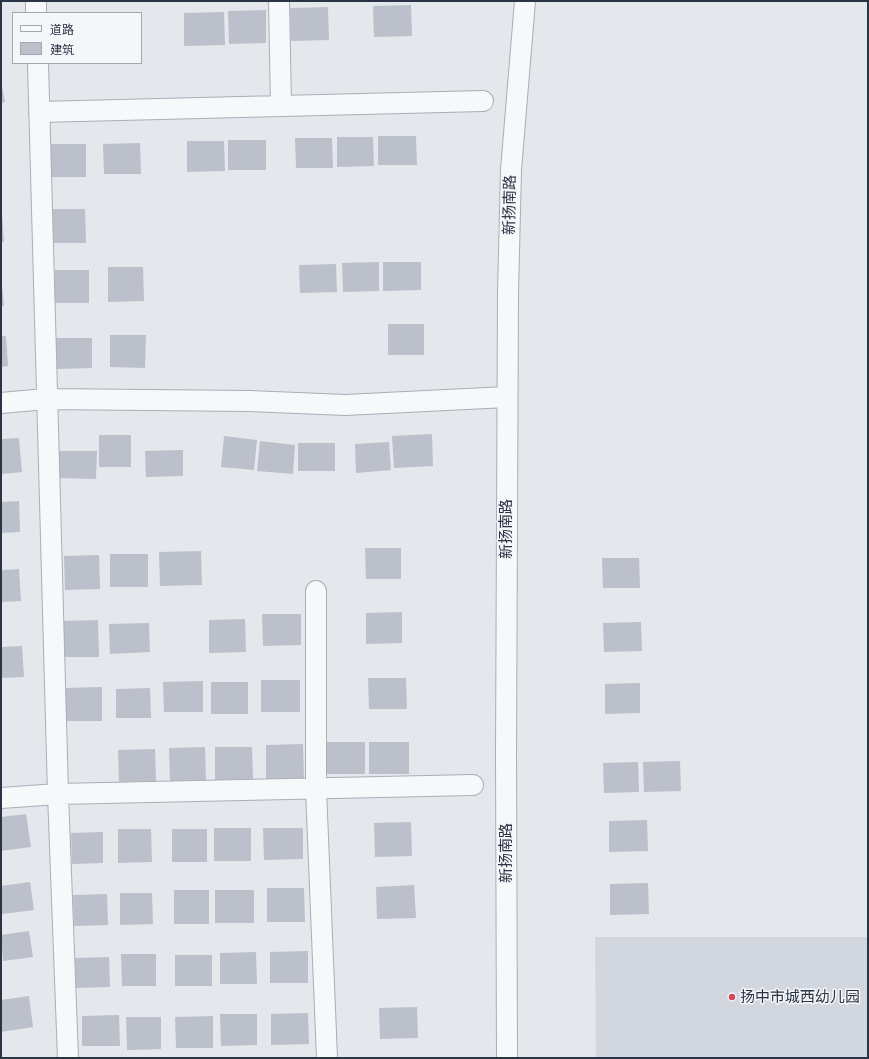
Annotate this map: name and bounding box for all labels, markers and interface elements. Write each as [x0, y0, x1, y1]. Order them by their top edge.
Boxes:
legend [12, 12, 142, 64]
text: 道路 [50, 22, 74, 37]
text: 建筑 [50, 42, 74, 57]
street label: 新扬南路 [500, 175, 520, 235]
street label: 新扬南路 [497, 499, 515, 559]
street label: 新扬南路 [497, 823, 515, 883]
place label: 扬中市城西幼儿园 [740, 988, 860, 1006]
marker: 扬中市城西幼儿园 [727, 992, 737, 1002]

